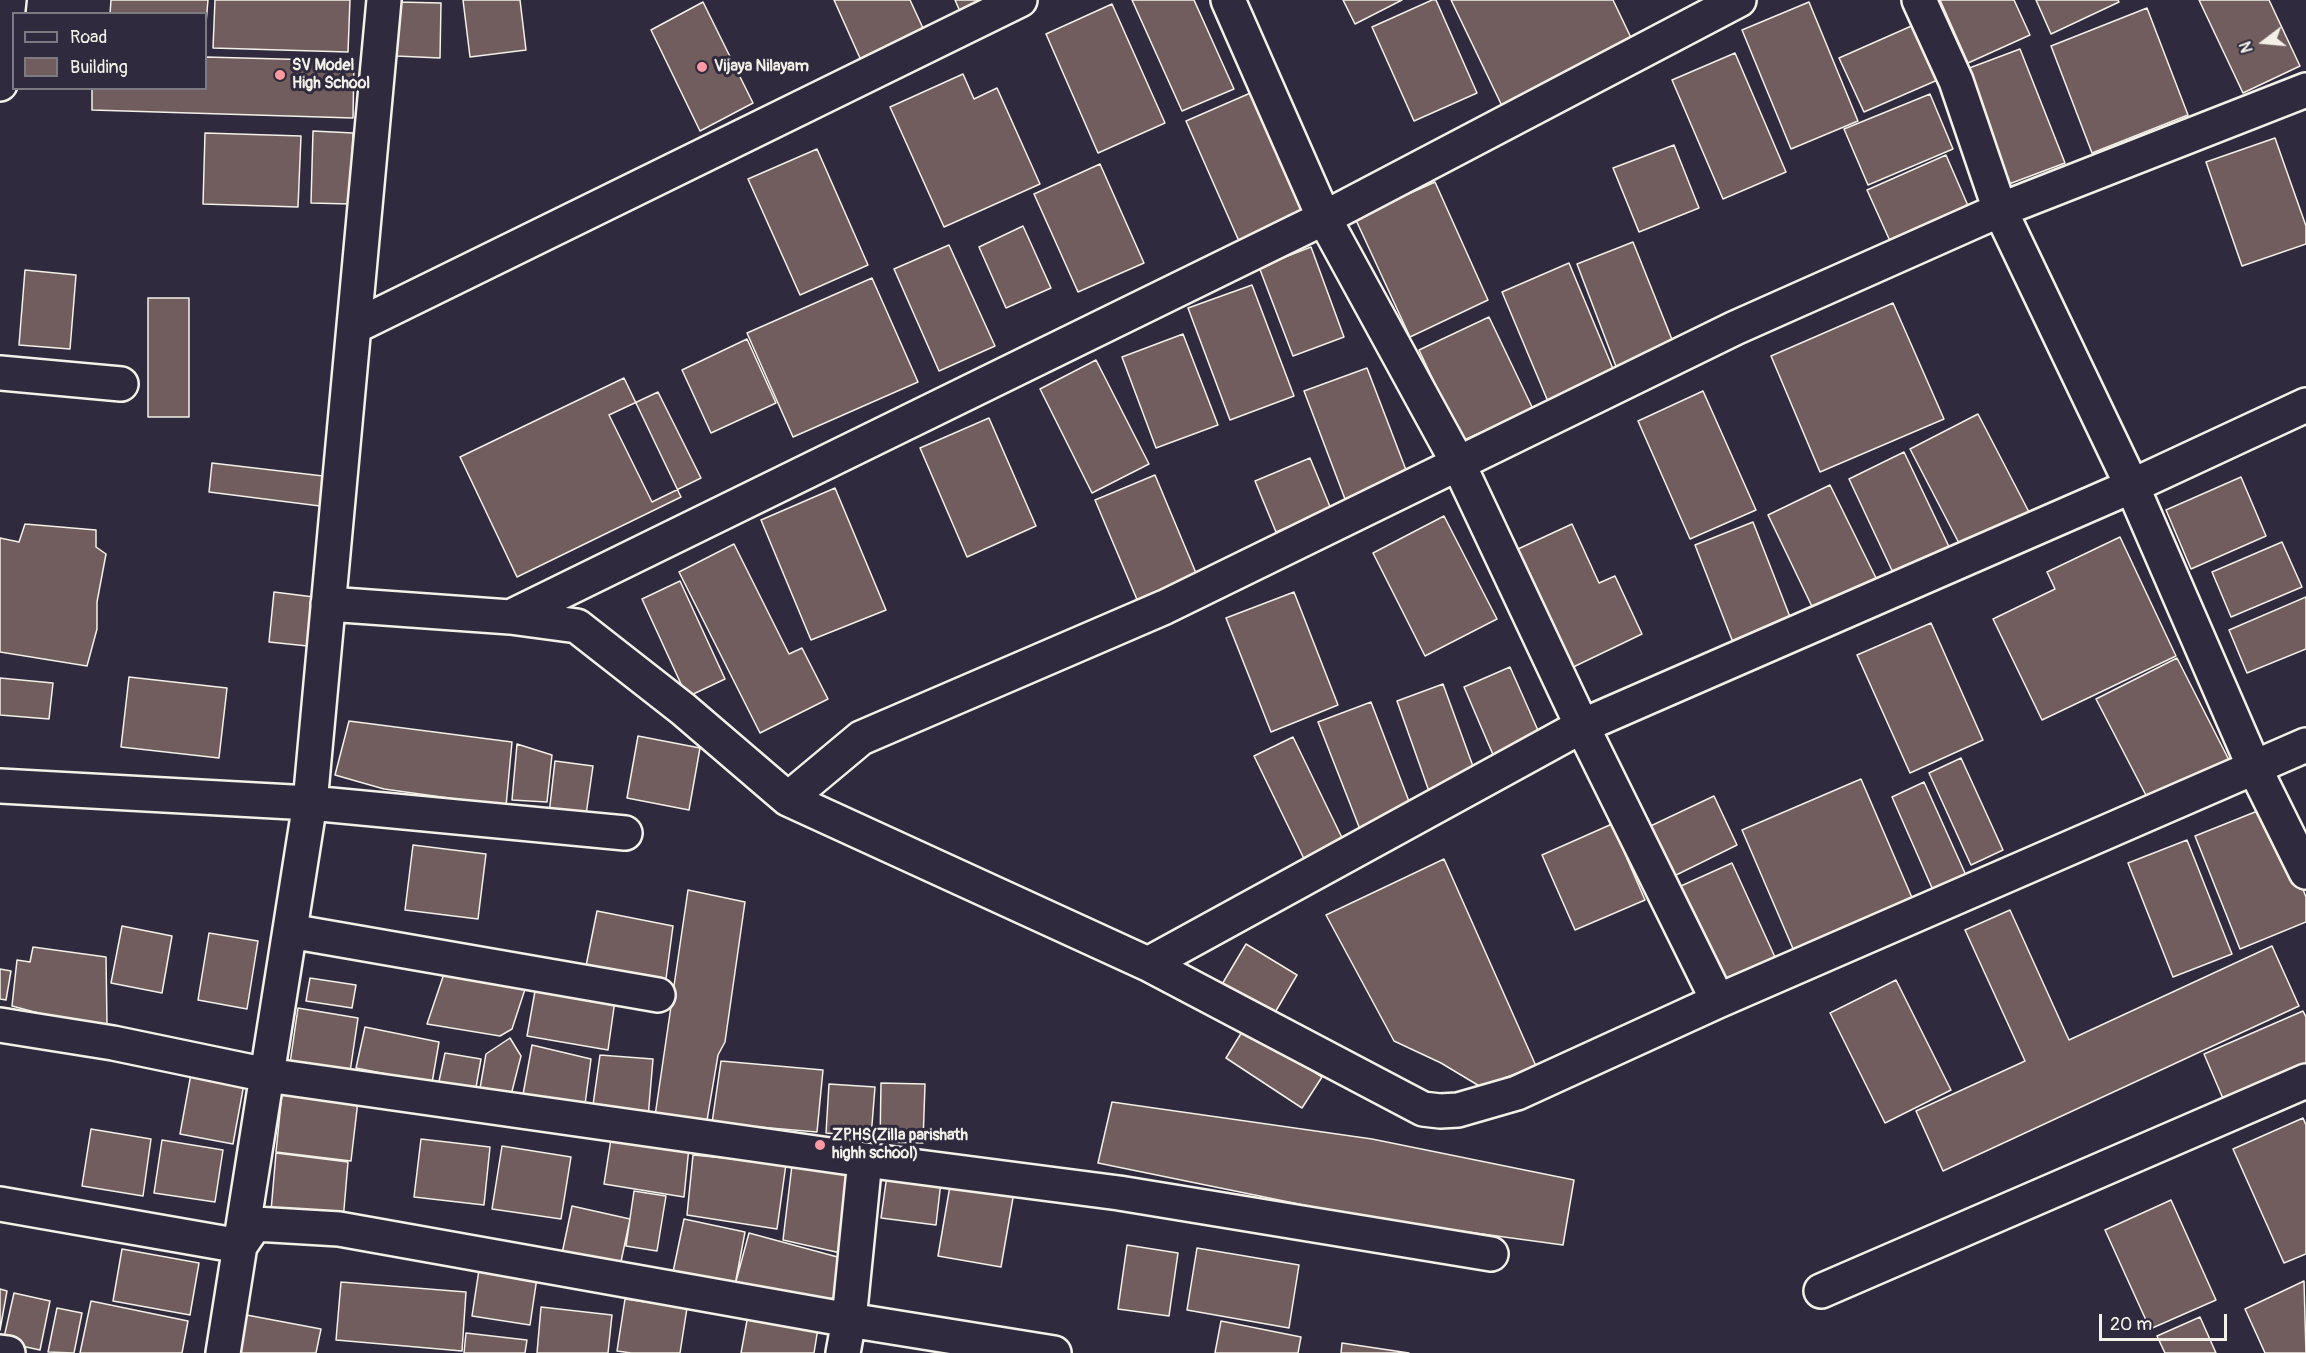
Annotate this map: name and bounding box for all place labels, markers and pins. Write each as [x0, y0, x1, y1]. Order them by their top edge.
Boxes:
place label: SV Model High School [292, 56, 370, 94]
place label: Vijaya Nilayam [714, 57, 809, 77]
marker: Vijaya Nilayam [695, 60, 709, 74]
marker: SV Model High School [273, 68, 287, 82]
place label: ZPHS(Zilla parishath highh school) [832, 1126, 968, 1164]
marker: ZPHS(Zilla parishath highh school) [813, 1138, 827, 1152]

